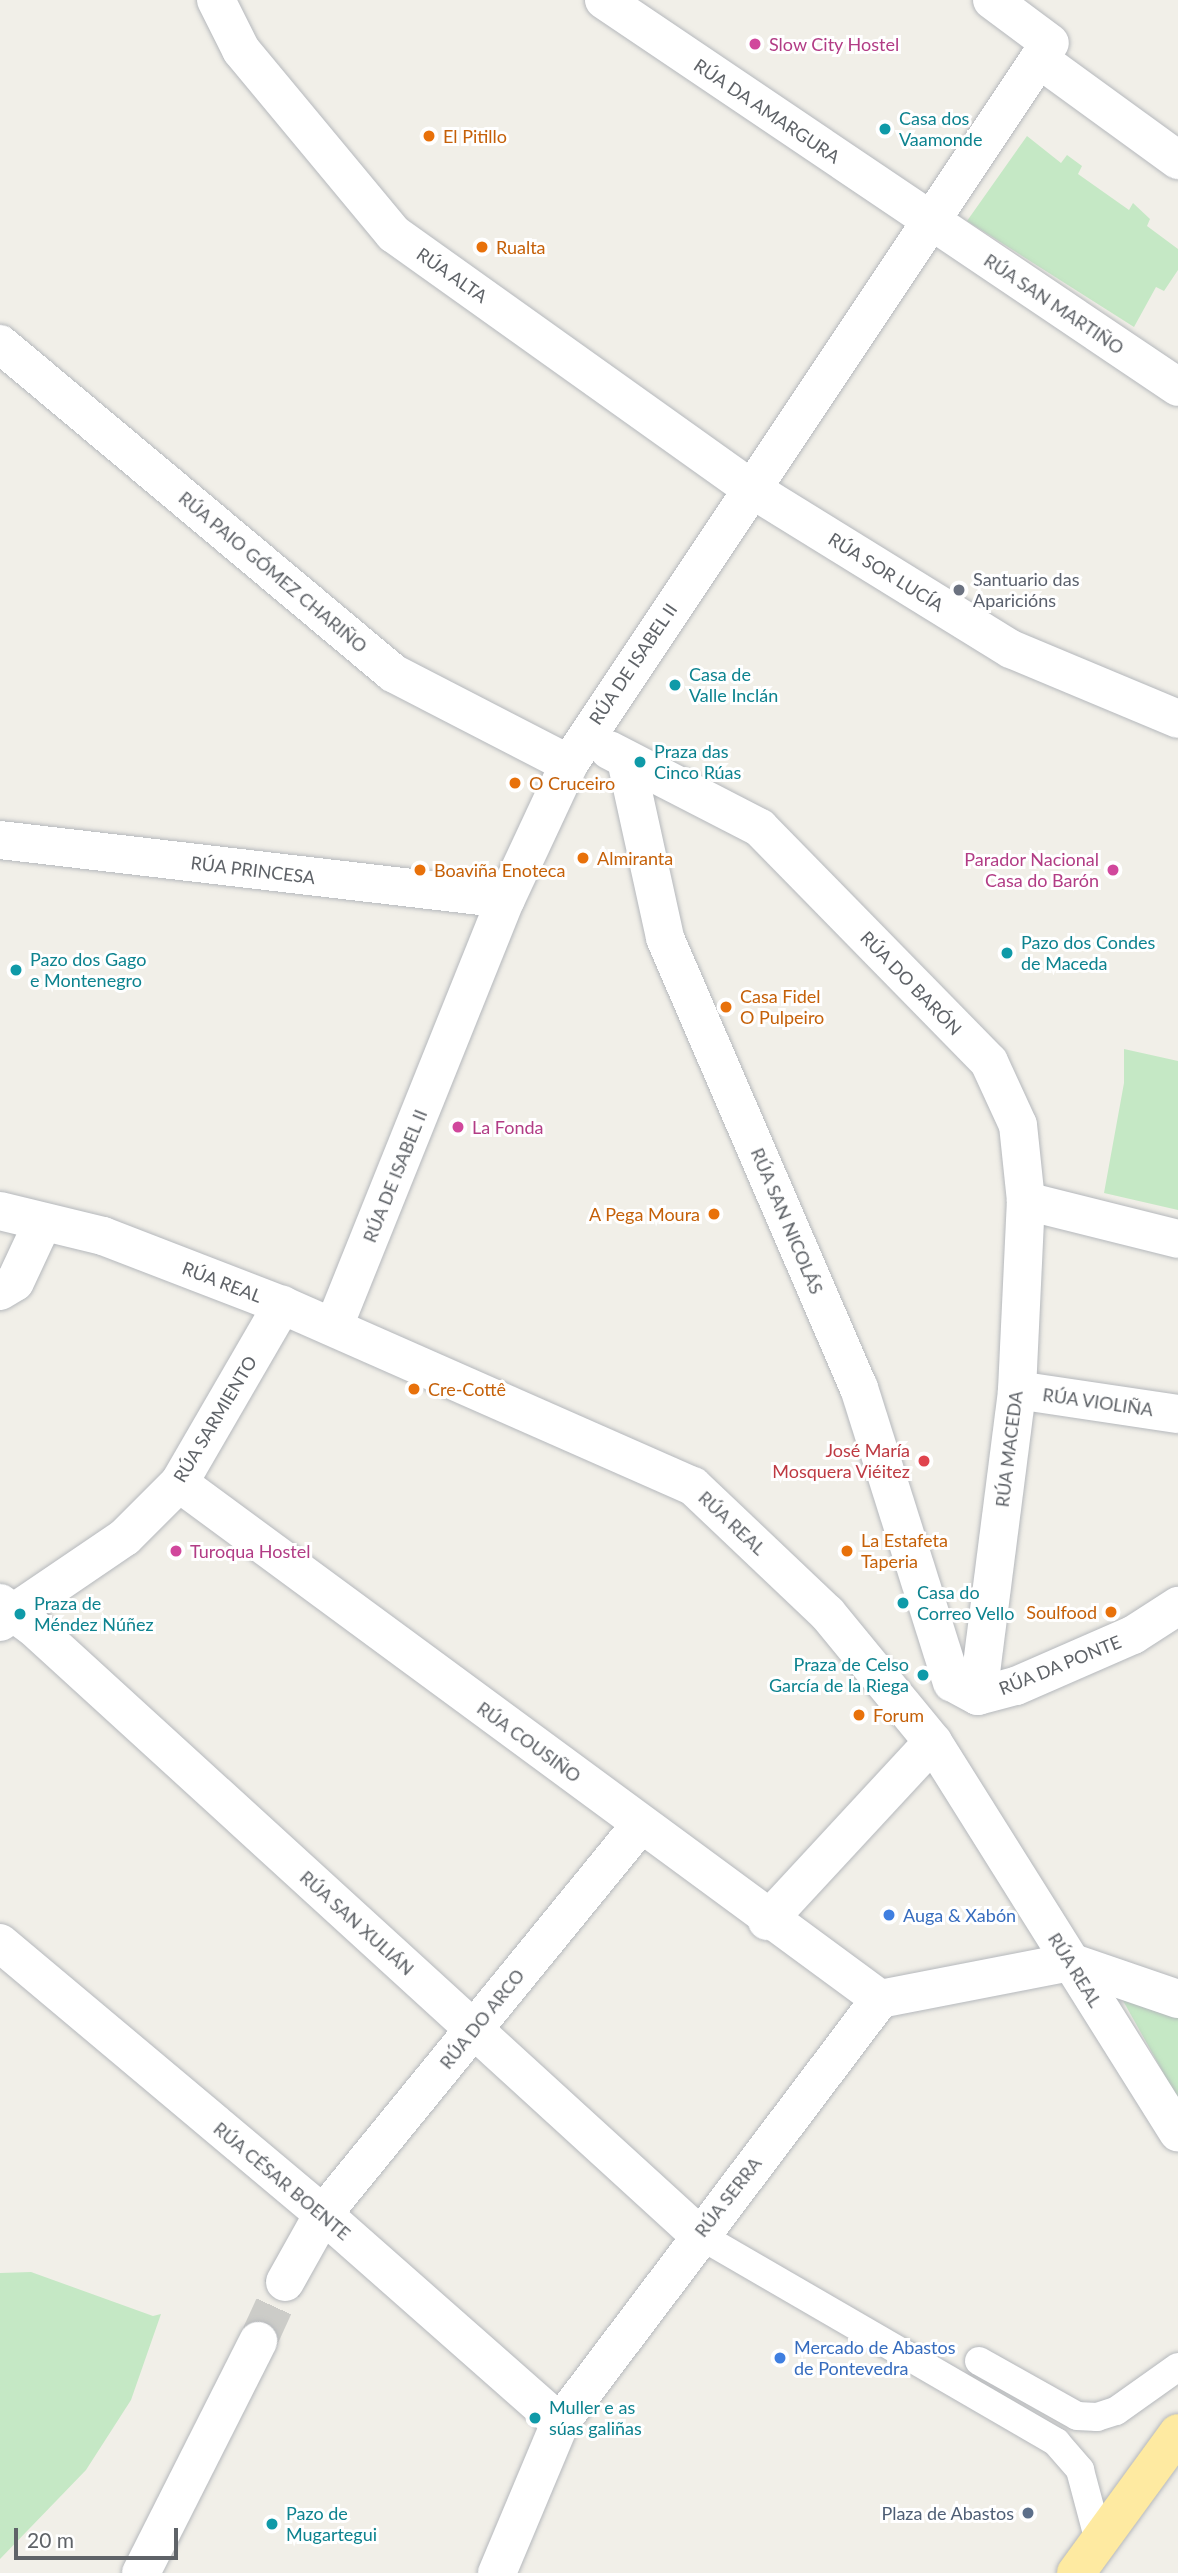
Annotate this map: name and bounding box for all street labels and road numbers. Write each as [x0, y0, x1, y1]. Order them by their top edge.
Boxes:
street label: RÚA DA AMARGURA [689, 54, 845, 168]
street label: RÚA ALTA [412, 243, 492, 307]
street label: RÚA SAN MARTIÑO [980, 249, 1128, 359]
street label: RÚA PAIO GÓMEZ CHARIÑO [174, 487, 372, 657]
street label: RÚA SOR LUCÍA [824, 528, 948, 616]
street label: RÚA DE ISABEL II [584, 599, 682, 729]
street label: RÚA PRINCESA [189, 852, 317, 888]
street label: RÚA DO BARÓN [856, 926, 966, 1040]
street label: RÚA DE ISABEL II [358, 1106, 432, 1246]
street label: RÚA SAN NICOLÁS [746, 1144, 828, 1298]
street label: RÚA REAL [179, 1257, 265, 1307]
street label: RÚA SARMIENTO [169, 1352, 261, 1486]
street label: RÚA VIOLIÑA [1041, 1383, 1155, 1421]
street label: RÚA MACEDA [991, 1389, 1027, 1509]
street label: RÚA REAL [694, 1486, 770, 1560]
street label: RÚA DA PONTE [995, 1630, 1125, 1700]
street label: RÚA COUSIÑO [473, 1697, 585, 1787]
street label: RÚA SAN XULIÁN [295, 1866, 419, 1980]
street label: RÚA REAL [1044, 1929, 1106, 2011]
street label: RÚA DO ARCO [435, 1964, 529, 2074]
street label: RÚA CÉSAR BOENTE [209, 2117, 355, 2245]
street label: RÚA SERRA [690, 2153, 766, 2241]

